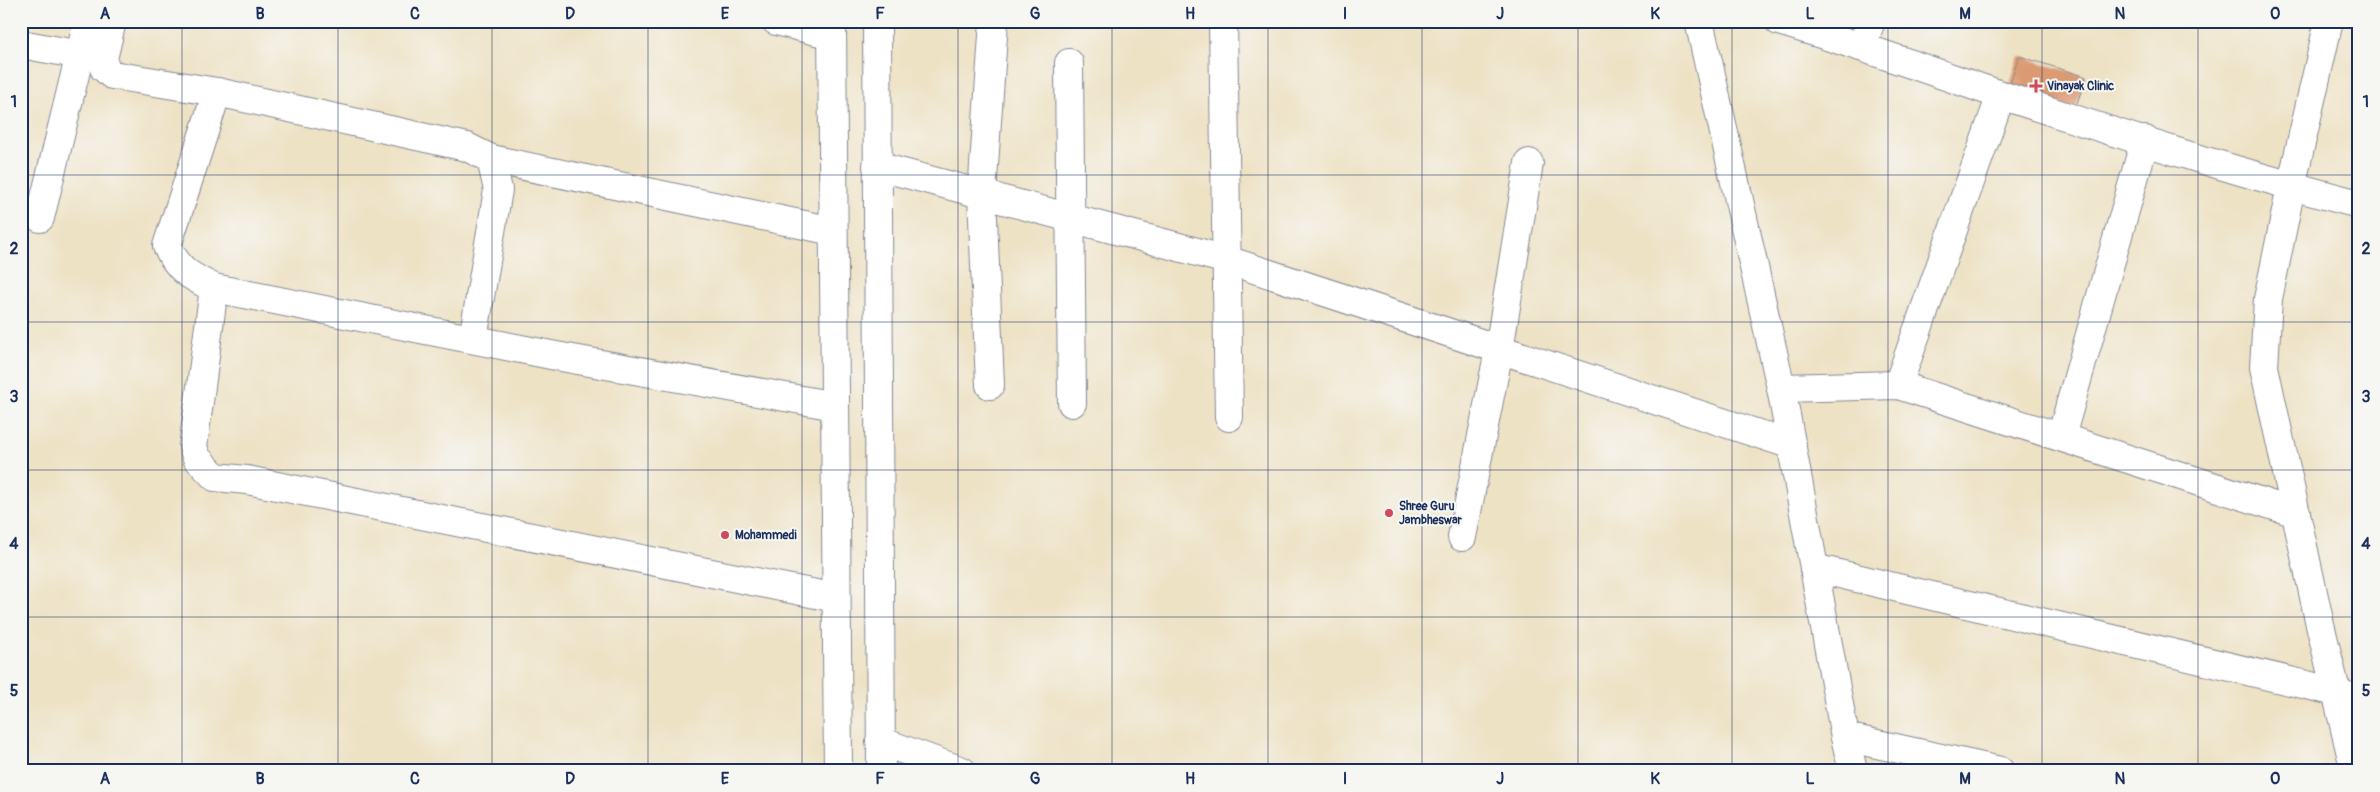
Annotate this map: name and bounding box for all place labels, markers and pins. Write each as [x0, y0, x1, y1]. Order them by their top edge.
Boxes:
marker: Vinayak Clinic [2029, 79, 2043, 93]
place label: Vinayak Clinic [2047, 79, 2114, 94]
place label: Shree Guru Jambheswar [1399, 499, 1462, 528]
marker: Shree Guru Jambheswar [1383, 507, 1395, 519]
place label: Mohammedi [735, 528, 797, 543]
marker: Mohammedi [719, 529, 731, 541]

